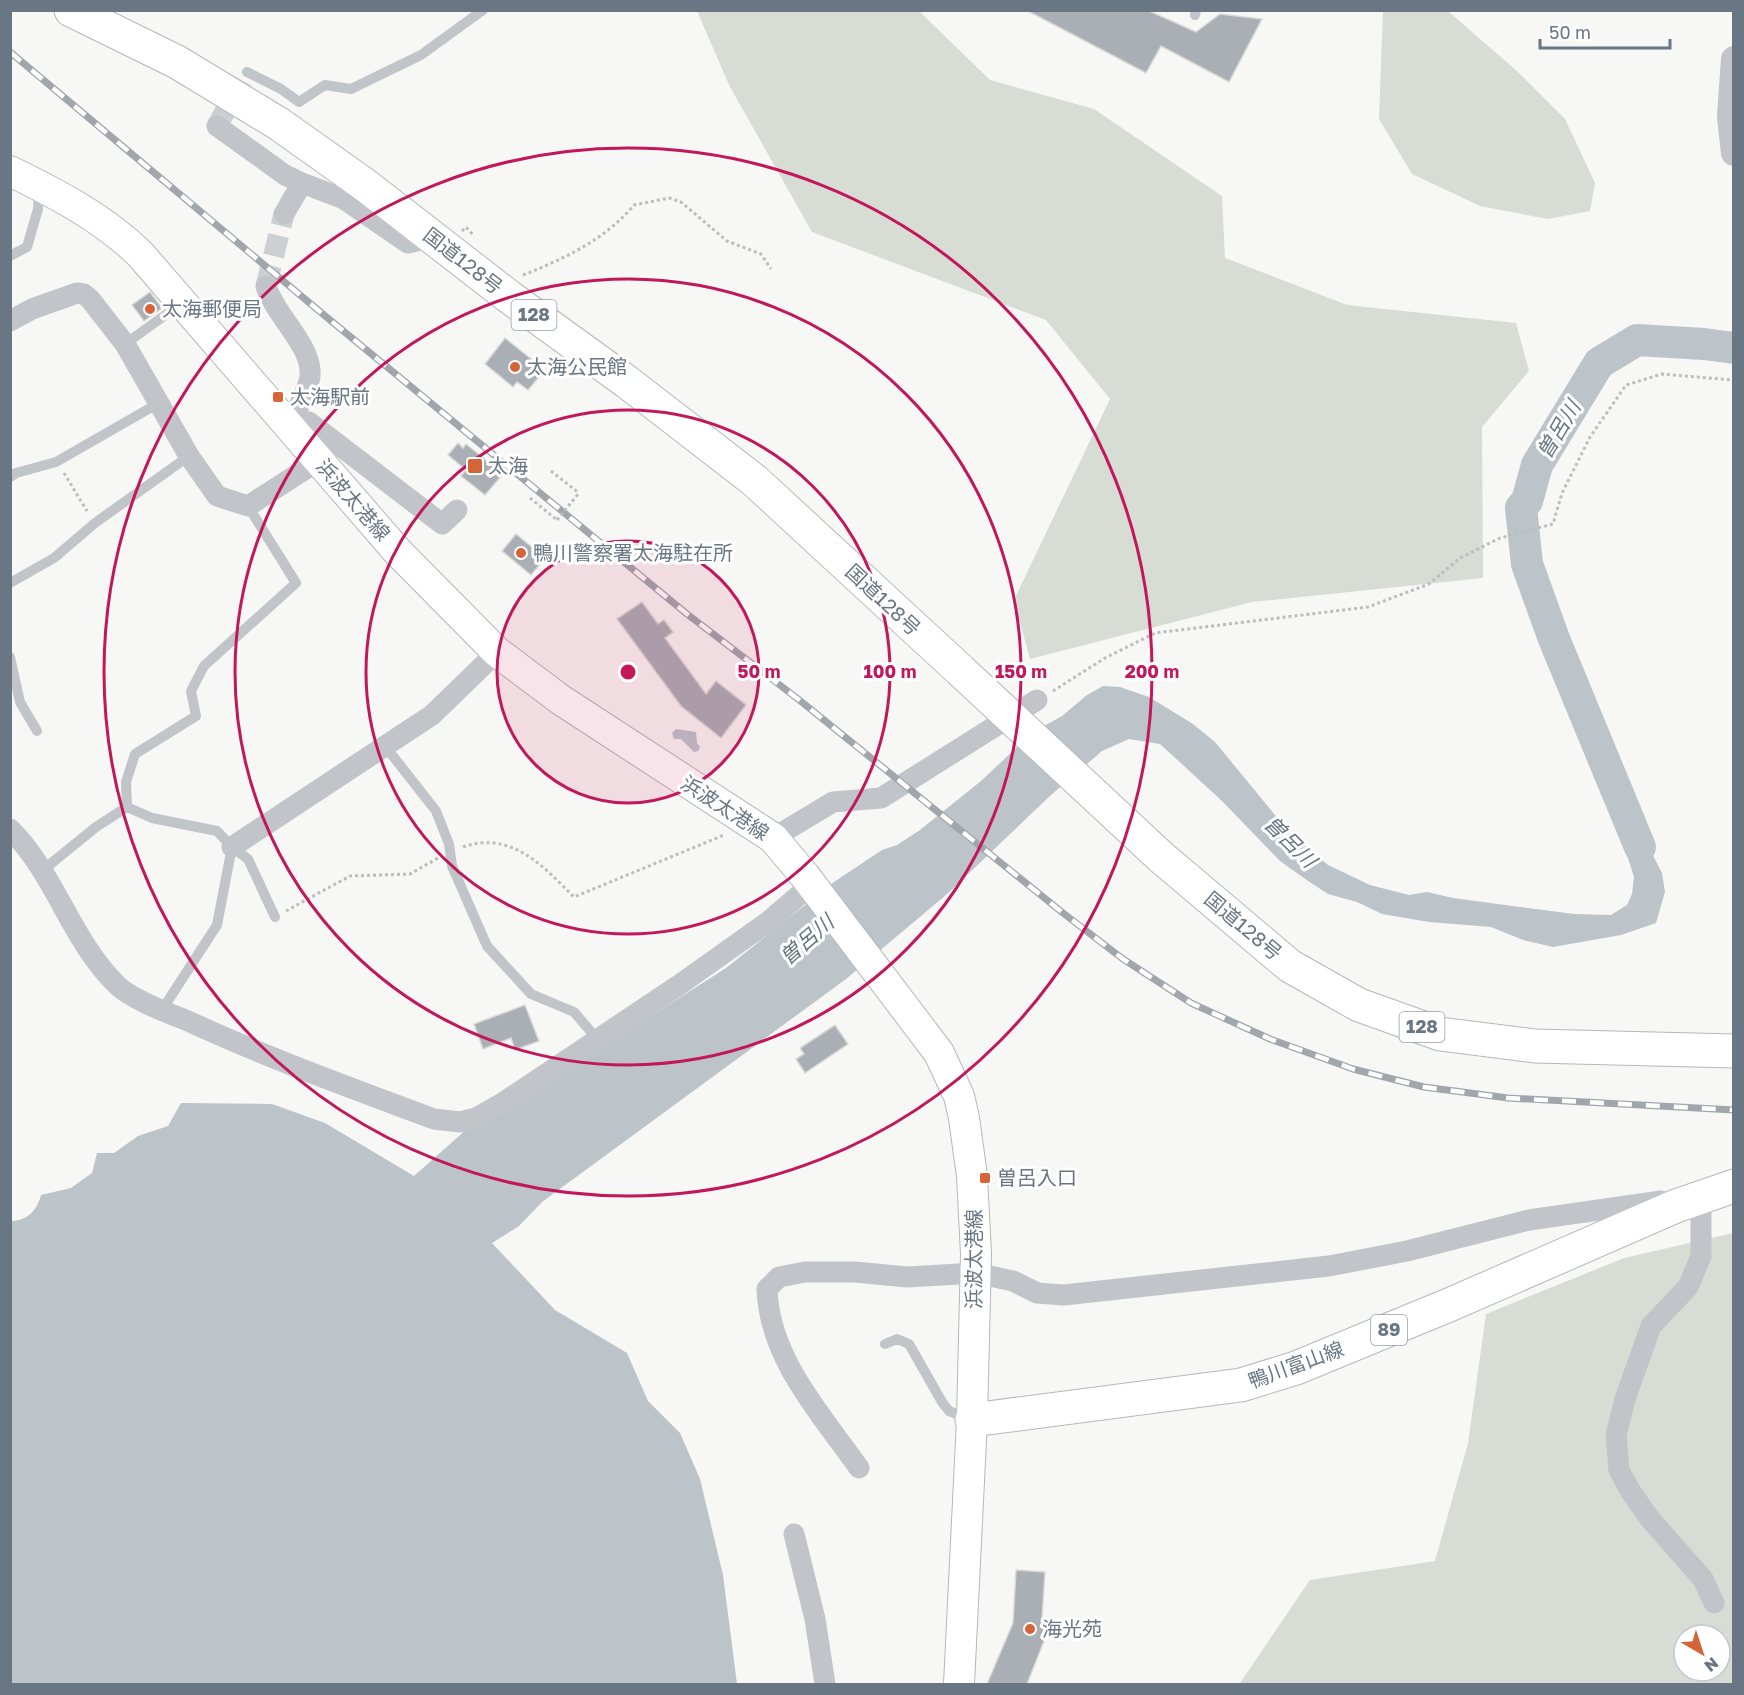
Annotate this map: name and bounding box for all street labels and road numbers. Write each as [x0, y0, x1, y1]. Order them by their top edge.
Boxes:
street label: 国道128号 [419, 222, 508, 298]
road number: 128 [512, 300, 556, 330]
street label: 浜波太港線 [312, 454, 396, 545]
street label: 国道128号 [841, 559, 926, 640]
street label: 浜波太港線 [677, 770, 774, 844]
street label: 国道128号 [1200, 886, 1287, 964]
road number: 128 [1400, 1012, 1444, 1042]
street label: 浜波太港線 [961, 1209, 985, 1309]
road number: 89 [1371, 1315, 1407, 1345]
street label: 鴨川富山線 [1245, 1336, 1347, 1392]

